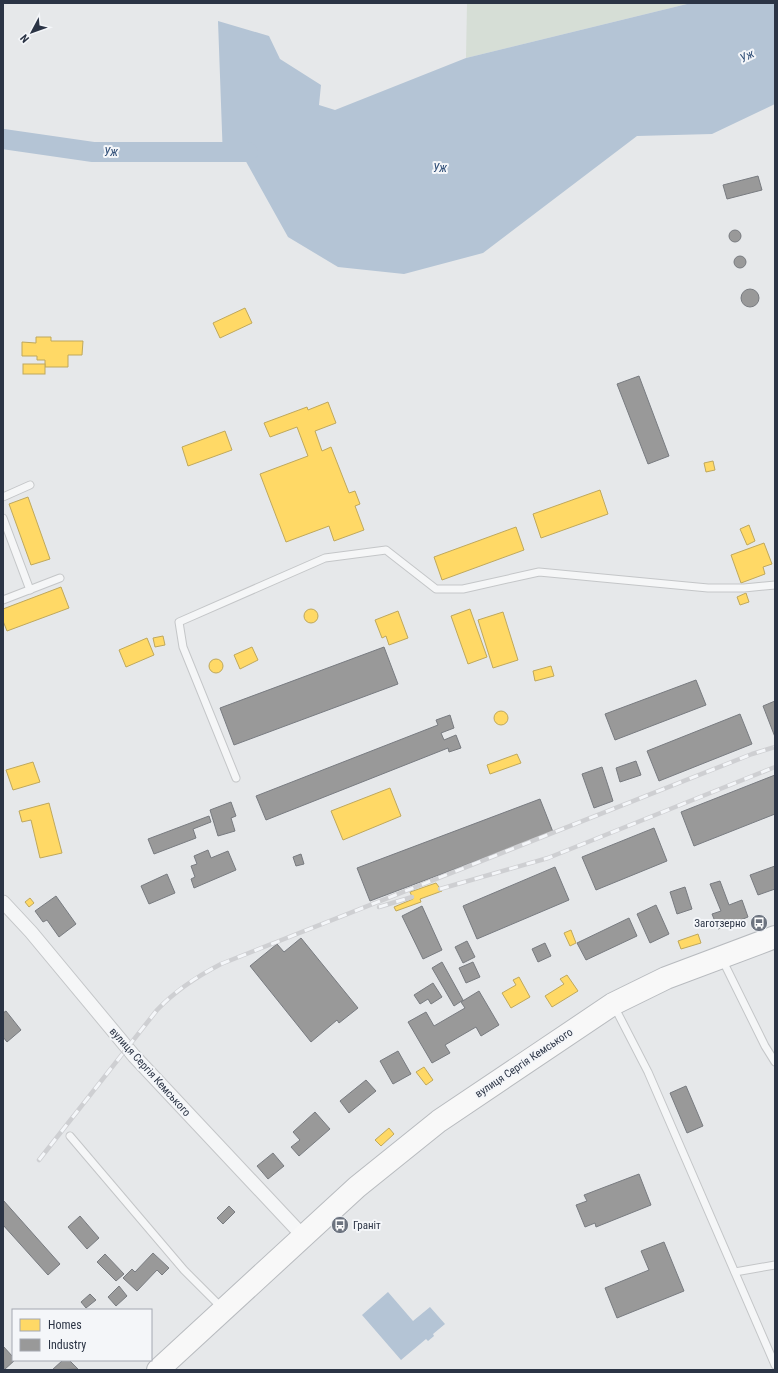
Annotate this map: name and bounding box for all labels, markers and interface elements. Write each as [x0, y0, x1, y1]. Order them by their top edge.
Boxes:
north arrow [12, 12, 52, 52]
text: N [18, 31, 32, 45]
water label: Уж [738, 46, 757, 65]
water label: Уж [104, 145, 118, 159]
water label: Уж [433, 161, 447, 175]
bus stop icon: Заготзерно [749, 913, 769, 933]
place label: Заготзерно [694, 917, 746, 930]
street label: вулиця Сергія Кемського [107, 1025, 194, 1119]
street label: вулиця Сергія Кемського [473, 1025, 576, 1100]
bus stop icon: Граніт [330, 1215, 350, 1235]
place label: Граніт [353, 1219, 381, 1232]
legend [12, 1309, 152, 1361]
text: Homes [48, 1318, 82, 1332]
text: Industry [48, 1338, 86, 1352]

